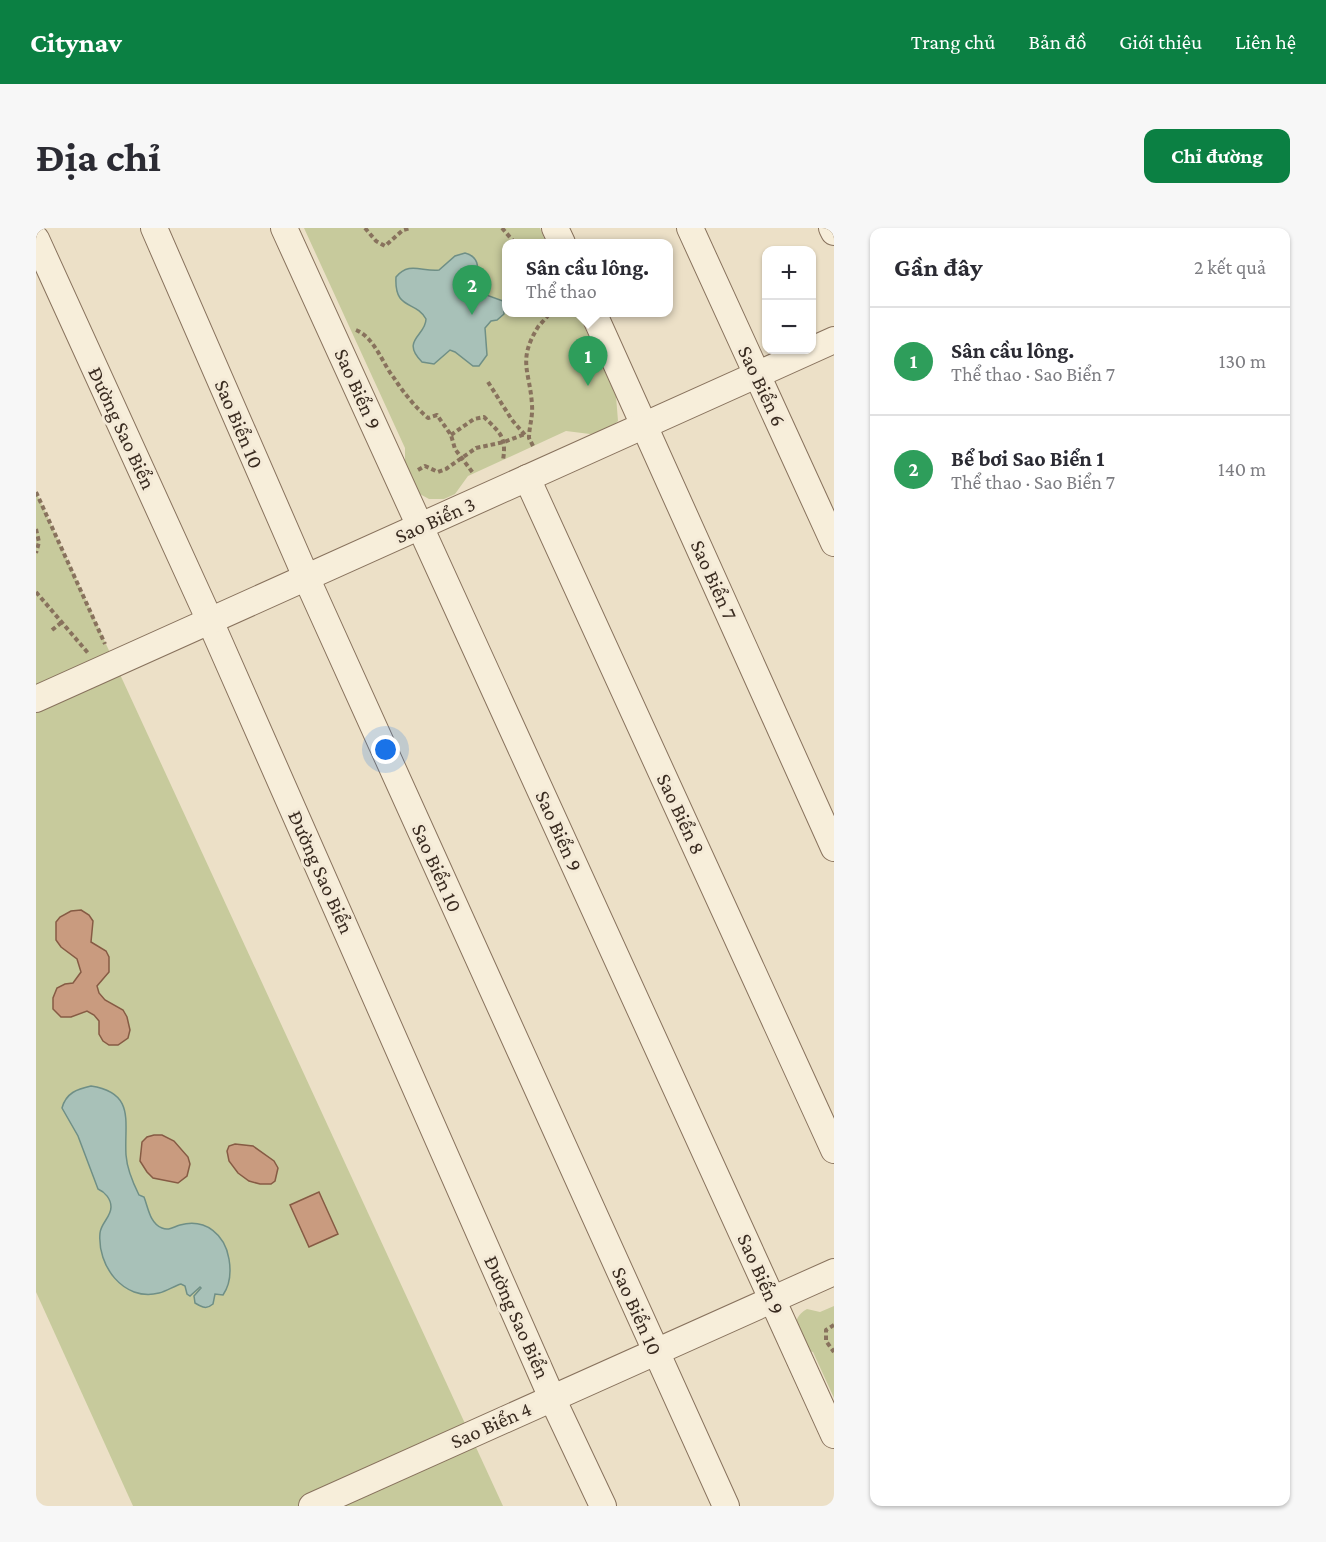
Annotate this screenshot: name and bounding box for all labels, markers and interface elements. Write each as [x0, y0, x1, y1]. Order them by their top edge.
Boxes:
text: Citynav [30, 27, 122, 58]
text: Trang chủ [911, 30, 995, 54]
text: Bản đồ [1028, 30, 1086, 54]
text: Giới thiệu [1119, 30, 1202, 54]
text: Liên hệ [1235, 30, 1296, 54]
button: Chỉ đường [1144, 129, 1290, 183]
text: Địa chỉ [36, 133, 161, 180]
popup [502, 239, 673, 317]
map controls [762, 246, 816, 354]
button: + [762, 246, 816, 300]
text: Gần đây [894, 253, 983, 282]
text: Sân cầu lông. [526, 255, 649, 280]
text: 2 kết quả [1194, 256, 1266, 278]
pin: 2 [452, 266, 492, 315]
text: Thể thao [526, 280, 597, 302]
button: − [762, 300, 816, 354]
pin: 1 [568, 336, 608, 386]
text: Sân cầu lông. [951, 338, 1074, 363]
street label: Sao Biển 6 [733, 342, 791, 430]
street label: Sao Biển 9 [330, 345, 386, 433]
text: 1 [910, 350, 917, 372]
text: 130 m [1219, 350, 1266, 372]
street label: Đường Sao Biển [83, 363, 161, 493]
text: Thể thao · Sao Biển 7 [951, 363, 1115, 385]
street label: Sao Biển 10 [210, 376, 268, 472]
text: Bể bơi Sao Biển 1 [951, 446, 1104, 471]
text: 2 [908, 458, 919, 480]
text: 140 m [1218, 458, 1266, 480]
text: Thể thao · Sao Biển 7 [951, 471, 1115, 493]
street label: Sao Biển 3 [391, 492, 479, 548]
street label: Sao Biển 7 [686, 536, 742, 624]
your location [371, 735, 400, 764]
street label: Sao Biển 8 [652, 770, 710, 858]
street label: Sao Biển 9 [531, 787, 587, 875]
street label: Đường Sao Biển [283, 807, 359, 937]
street label: Sao Biển 10 [407, 820, 467, 916]
street label: Sao Biển 9 [733, 1230, 789, 1318]
street label: Đường Sao Biển [479, 1252, 555, 1382]
street label: Sao Biển 10 [607, 1263, 667, 1359]
street label: Sao Biển 4 [447, 1397, 535, 1453]

